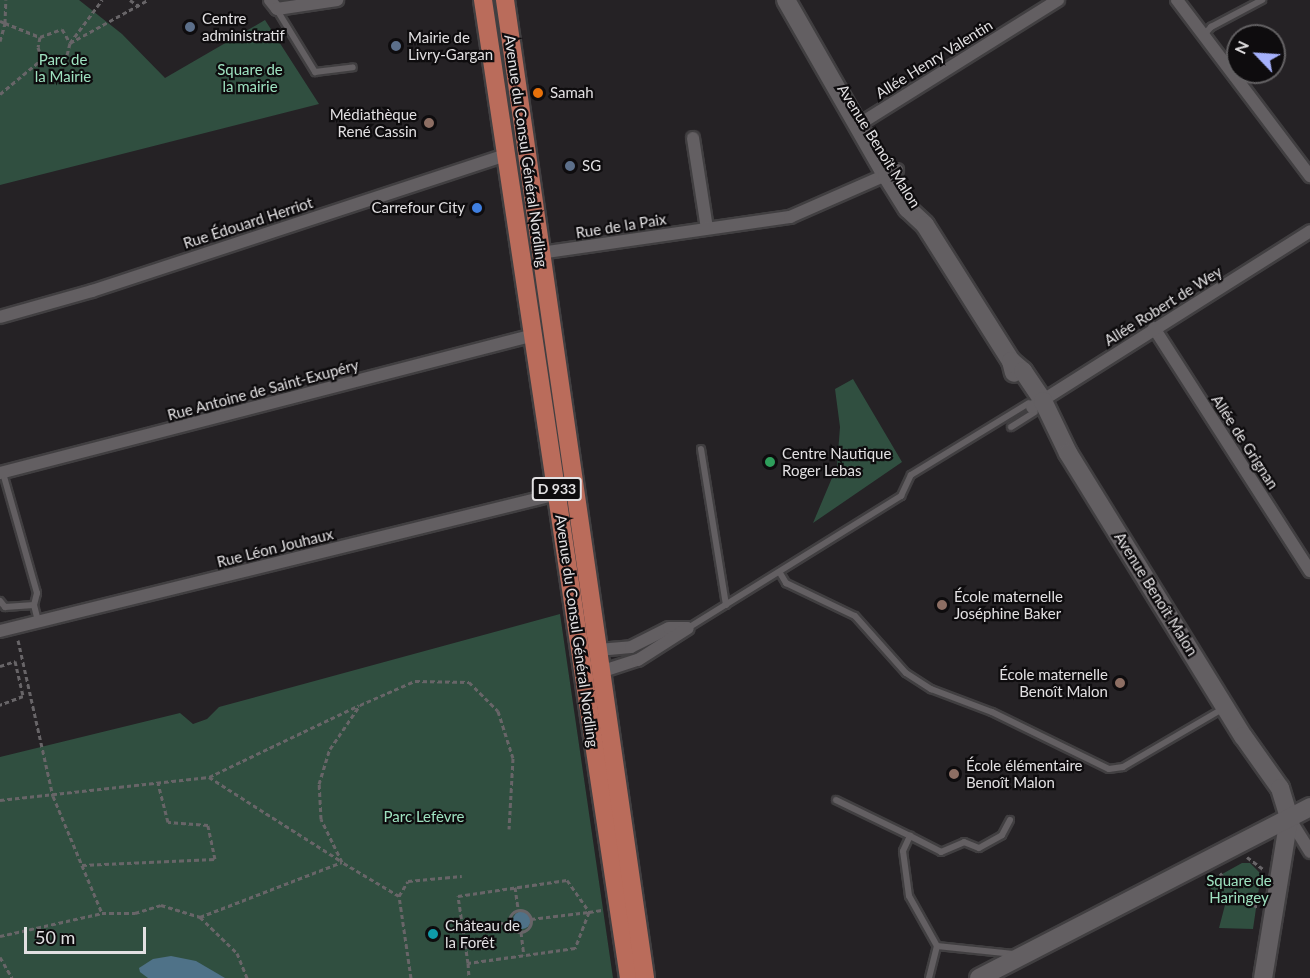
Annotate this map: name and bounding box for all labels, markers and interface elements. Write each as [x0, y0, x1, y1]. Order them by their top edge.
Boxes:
place label: Centre administratif [202, 9, 285, 44]
street label: Allée Henry Valentin [872, 16, 996, 102]
marker: Centre administratif [183, 20, 197, 34]
north arrow [1226, 24, 1286, 84]
place label: Mairie de Livry-Gargan [408, 28, 493, 63]
street label: Avenue du Consul Général Nordling [501, 33, 551, 269]
text: N [1230, 37, 1252, 57]
marker: Mairie de Livry-Gargan [389, 39, 403, 53]
park label: Parc de la Mairie [35, 50, 91, 85]
park label: Square de la mairie [217, 60, 283, 95]
street label: Avenue Benoît Malon [834, 81, 924, 211]
place label: Samah [550, 84, 594, 102]
marker: Samah [531, 86, 545, 100]
place label: Médiathèque René Cassin [330, 105, 417, 140]
marker: Médiathèque René Cassin [422, 116, 436, 130]
place label: SG [582, 157, 601, 175]
marker: SG [563, 159, 577, 173]
street label: Rue Édouard Herriot [181, 194, 315, 252]
place label: Carrefour City [371, 199, 465, 217]
marker: Carrefour City [470, 201, 484, 215]
street label: Rue de la Paix [574, 210, 668, 242]
street label: Allée Robert de Wey [1101, 262, 1225, 350]
street label: Rue Antoine de Saint-Exupéry [165, 356, 361, 424]
street label: Allée de Grignan [1208, 391, 1282, 493]
place label: Centre Nautique Roger Lebas [782, 444, 891, 479]
marker: Centre Nautique Roger Lebas [763, 455, 777, 469]
road number: D 933 [532, 478, 582, 500]
street label: Avenue du Consul Général Nordling [552, 513, 602, 749]
street label: Rue Léon Jouhaux [215, 525, 335, 571]
street label: Avenue Benoît Malon [1111, 529, 1201, 659]
place label: École maternelle Joséphine Baker [954, 587, 1063, 622]
marker: École maternelle Joséphine Baker [935, 598, 949, 612]
place label: École maternelle Benoît Malon [999, 665, 1108, 700]
marker: École maternelle Benoît Malon [1113, 676, 1127, 690]
place label: École élémentaire Benoît Malon [966, 756, 1083, 791]
marker: École élémentaire Benoît Malon [947, 767, 961, 781]
park label: Parc Lefèvre [384, 808, 464, 826]
park label: Square de Haringey [1206, 871, 1272, 906]
scale bar [27, 915, 148, 953]
place label: Château de la Forêt [445, 916, 520, 951]
text: 50 m [35, 926, 75, 948]
marker: Château de la Forêt [426, 927, 440, 941]

